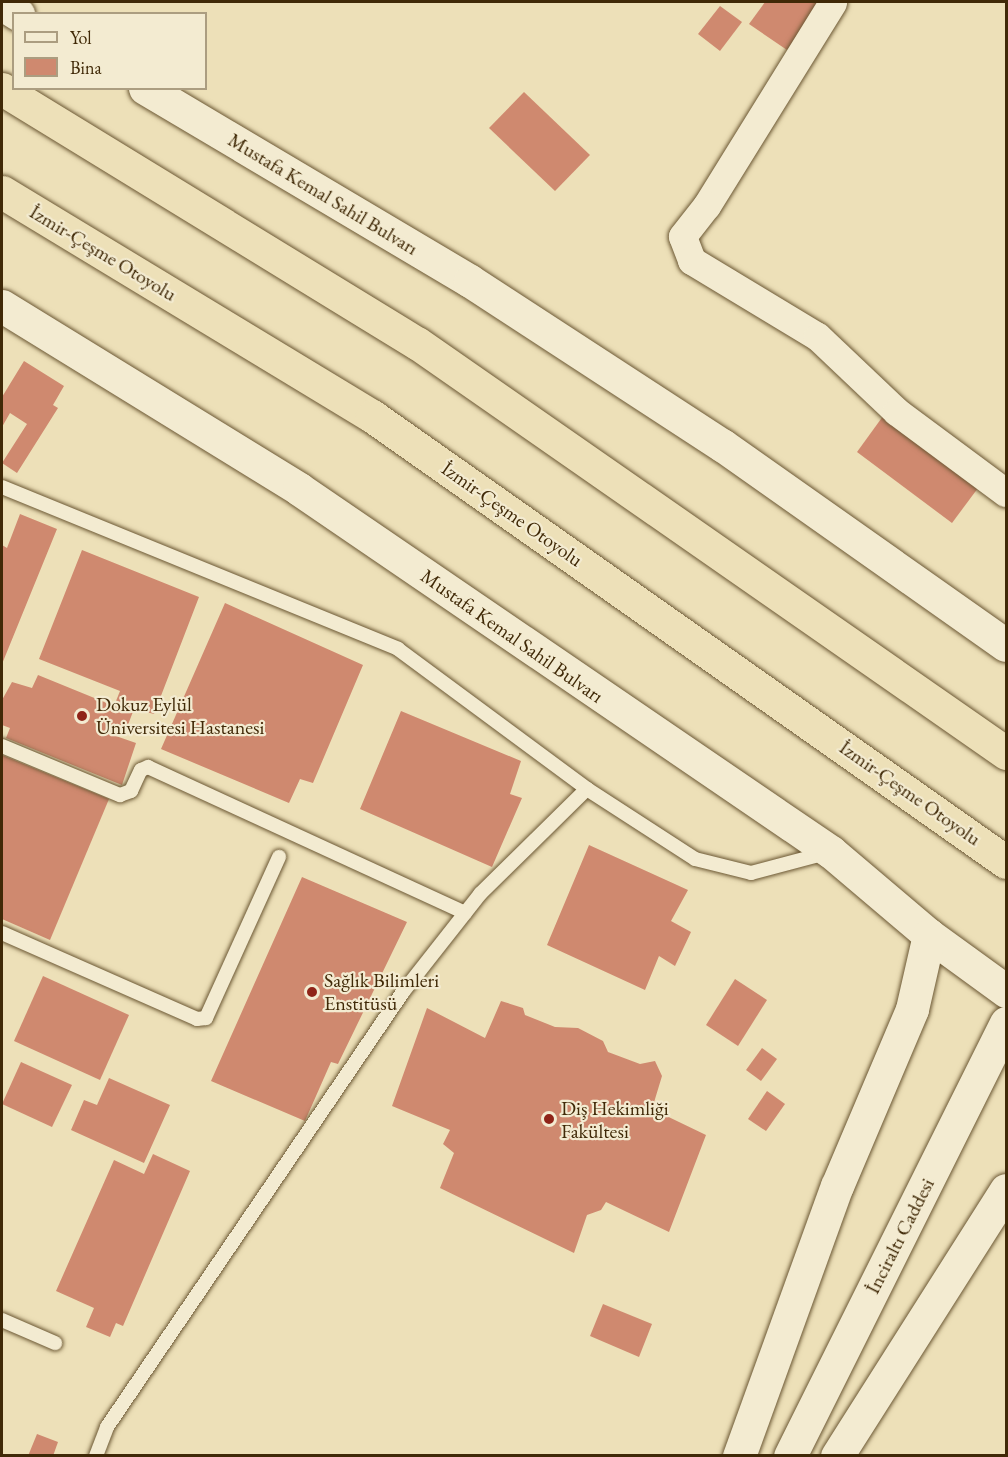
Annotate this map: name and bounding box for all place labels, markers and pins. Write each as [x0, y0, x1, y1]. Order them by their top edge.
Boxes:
place label: Dokuz Eylül Üniversitesi Hastanesi [96, 692, 264, 739]
marker: Dokuz Eylül Üniversitesi Hastanesi [73, 707, 91, 725]
place label: Sağlık Bilimleri Enstitüsü [324, 969, 439, 1016]
marker: Sağlık Bilimleri Enstitüsü [305, 985, 319, 999]
place label: Diş Hekimliği Fakültesi [561, 1096, 669, 1143]
marker: Diş Hekimliği Fakültesi [542, 1112, 556, 1126]

